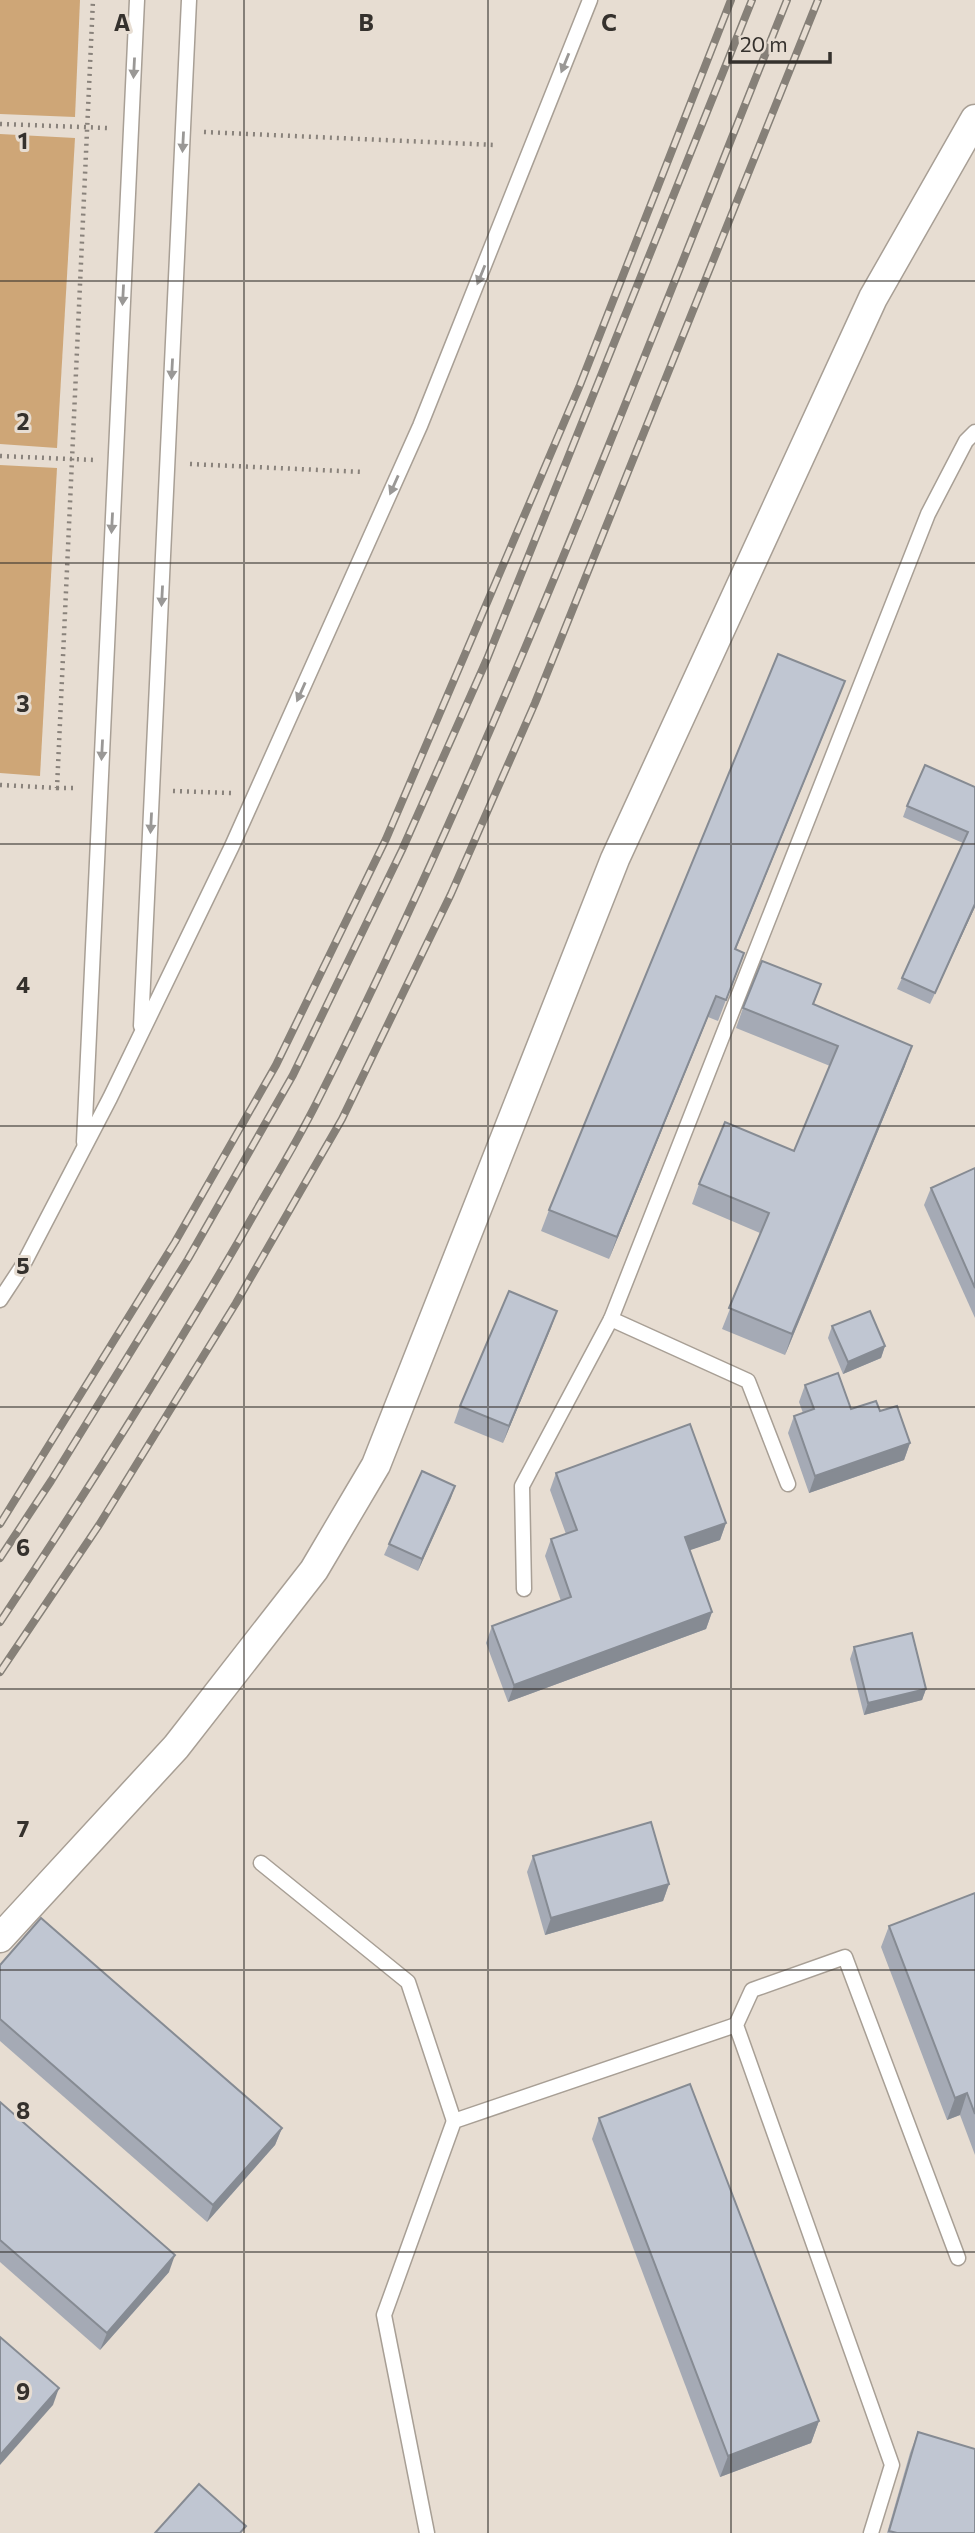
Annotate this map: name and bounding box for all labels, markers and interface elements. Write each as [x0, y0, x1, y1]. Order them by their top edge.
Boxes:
text: A [114, 8, 131, 36]
text: B [358, 8, 374, 36]
text: C [601, 8, 617, 36]
scale bar [730, 21, 830, 65]
text: 20 m [740, 31, 788, 56]
one-way arrow [560, 53, 571, 74]
one-way arrow [128, 57, 139, 79]
text: 1 [18, 126, 28, 154]
one-way arrow [177, 131, 188, 153]
one-way arrow [475, 264, 486, 285]
one-way arrow [117, 285, 128, 307]
one-way arrow [167, 358, 178, 380]
text: 2 [16, 407, 30, 435]
one-way arrow [388, 475, 400, 495]
one-way arrow [107, 512, 118, 534]
one-way arrow [156, 585, 167, 607]
one-way arrow [295, 682, 306, 703]
text: 3 [16, 689, 30, 717]
one-way arrow [96, 739, 107, 761]
one-way arrow [145, 813, 156, 835]
text: 4 [16, 970, 30, 998]
text: 5 [16, 1251, 30, 1279]
text: 6 [16, 1533, 30, 1561]
text: 7 [17, 1814, 29, 1842]
text: 8 [16, 2096, 30, 2124]
text: 9 [16, 2377, 30, 2405]

